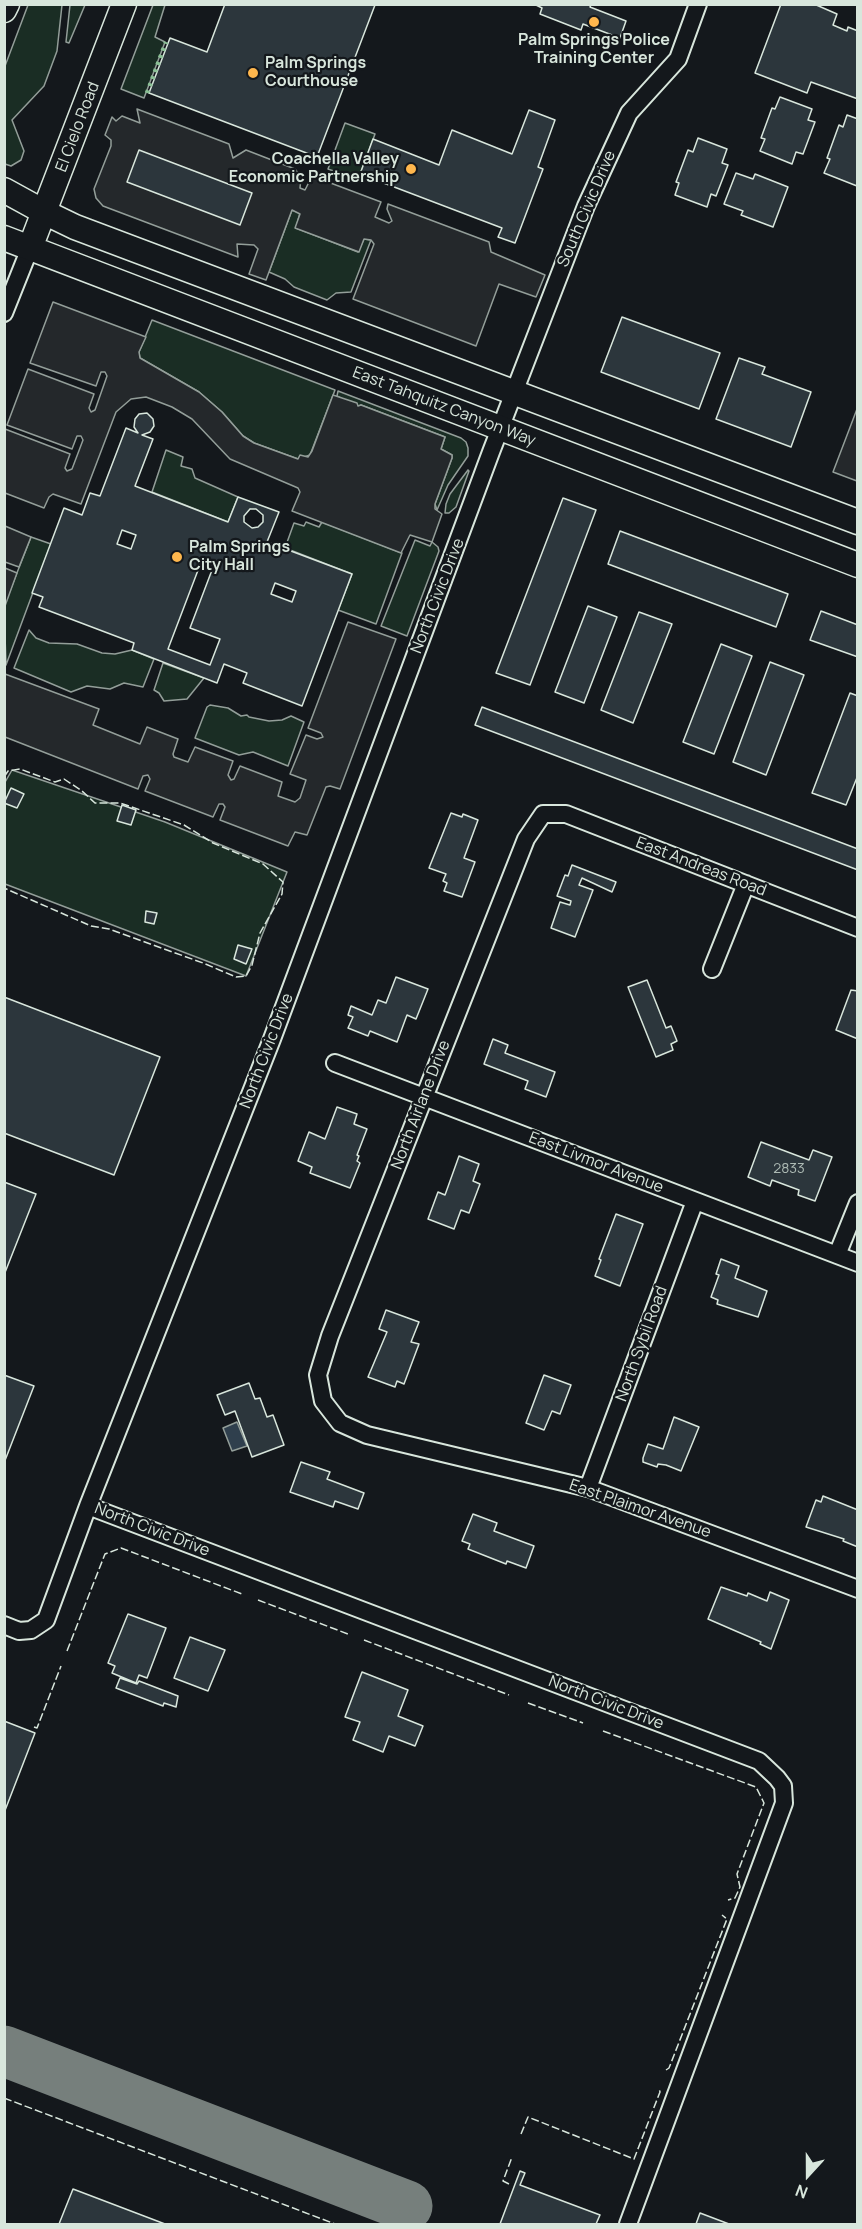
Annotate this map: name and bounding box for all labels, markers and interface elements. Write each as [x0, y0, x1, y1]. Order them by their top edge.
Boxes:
marker: Palm Springs Police Training Center [587, 15, 601, 29]
place label: Palm Springs Police Training Center [518, 31, 670, 69]
place label: Palm Springs Courthouse [265, 54, 366, 92]
marker: Palm Springs Courthouse [246, 66, 260, 80]
street label: El Cielo Road [52, 79, 104, 175]
street label: South Civic Drive [554, 148, 620, 270]
place label: Coachella Valley Economic Partnership [229, 150, 399, 188]
marker: Coachella Valley Economic Partnership [404, 162, 418, 176]
street label: East Tahquitz Canyon Way [350, 363, 538, 451]
street label: North Civic Drive [407, 536, 469, 656]
place label: Palm Springs City Hall [189, 538, 290, 576]
marker: Palm Springs City Hall [170, 550, 184, 564]
street label: East Andreas Road [633, 833, 769, 901]
street label: North Civic Drive [236, 991, 298, 1111]
street label: North Airlane Drive [387, 1038, 455, 1172]
street label: East Livmor Avenue [526, 1128, 666, 1198]
house number: 2833 [773, 1161, 805, 1177]
street label: North Sybil Road [612, 1284, 672, 1404]
street label: East Plaimor Avenue [567, 1476, 713, 1542]
street label: North Civic Drive [92, 1499, 212, 1561]
street label: North Civic Drive [546, 1672, 666, 1734]
north arrow [778, 2145, 838, 2205]
text: N [792, 2179, 811, 2204]

